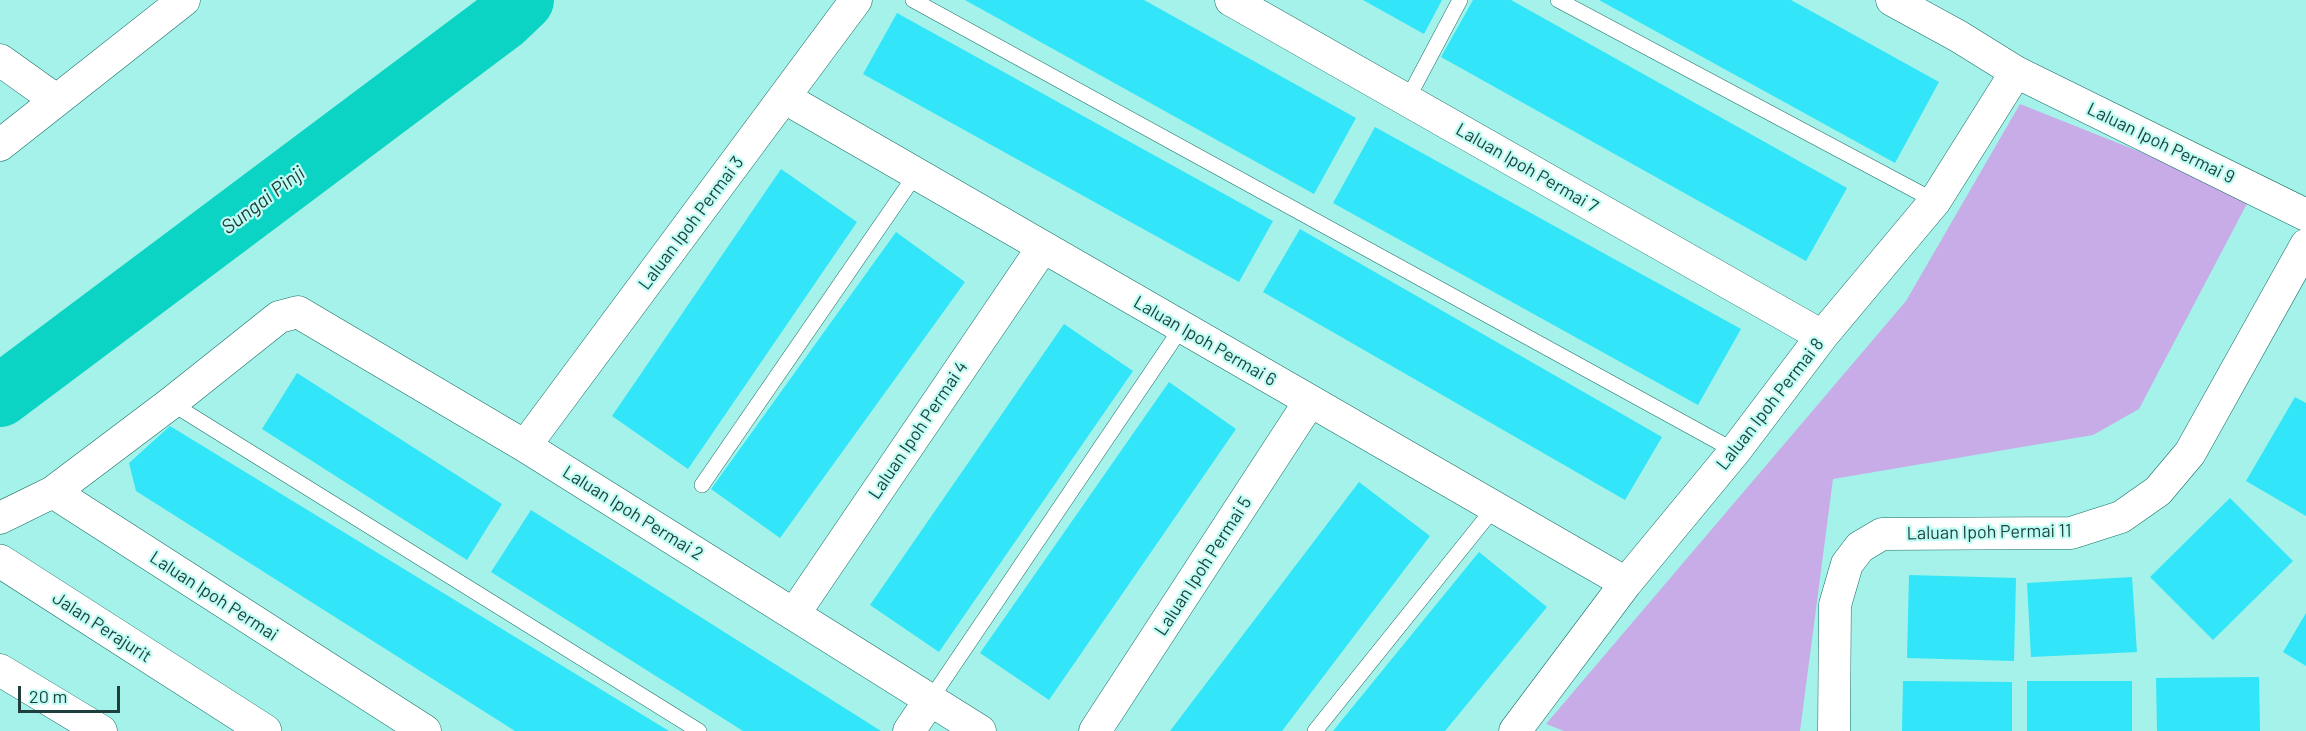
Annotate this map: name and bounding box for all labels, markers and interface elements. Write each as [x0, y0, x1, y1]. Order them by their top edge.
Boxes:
street label: Laluan Ipoh Permai 9 [2084, 98, 2238, 188]
street label: Laluan Ipoh Permai 7 [1452, 119, 1602, 217]
street label: Laluan Ipoh Permai 3 [634, 152, 748, 294]
water label: Sungai Pinji [216, 161, 310, 239]
street label: Laluan Ipoh Permai 6 [1130, 291, 1280, 391]
street label: Laluan Ipoh Permai 8 [1712, 334, 1828, 474]
street label: Laluan Ipoh Permai 4 [864, 357, 972, 503]
street label: Laluan Ipoh Permai 2 [559, 461, 707, 565]
street label: Laluan Ipoh Permai 5 [1150, 492, 1256, 640]
street label: Laluan Ipoh Permai 11 [1906, 520, 2072, 544]
street label: Laluan Ipoh Permai [146, 547, 282, 645]
street label: Jalan Perajurit [48, 587, 156, 667]
scale bar [21, 674, 123, 712]
text: 20 m [29, 685, 67, 707]

